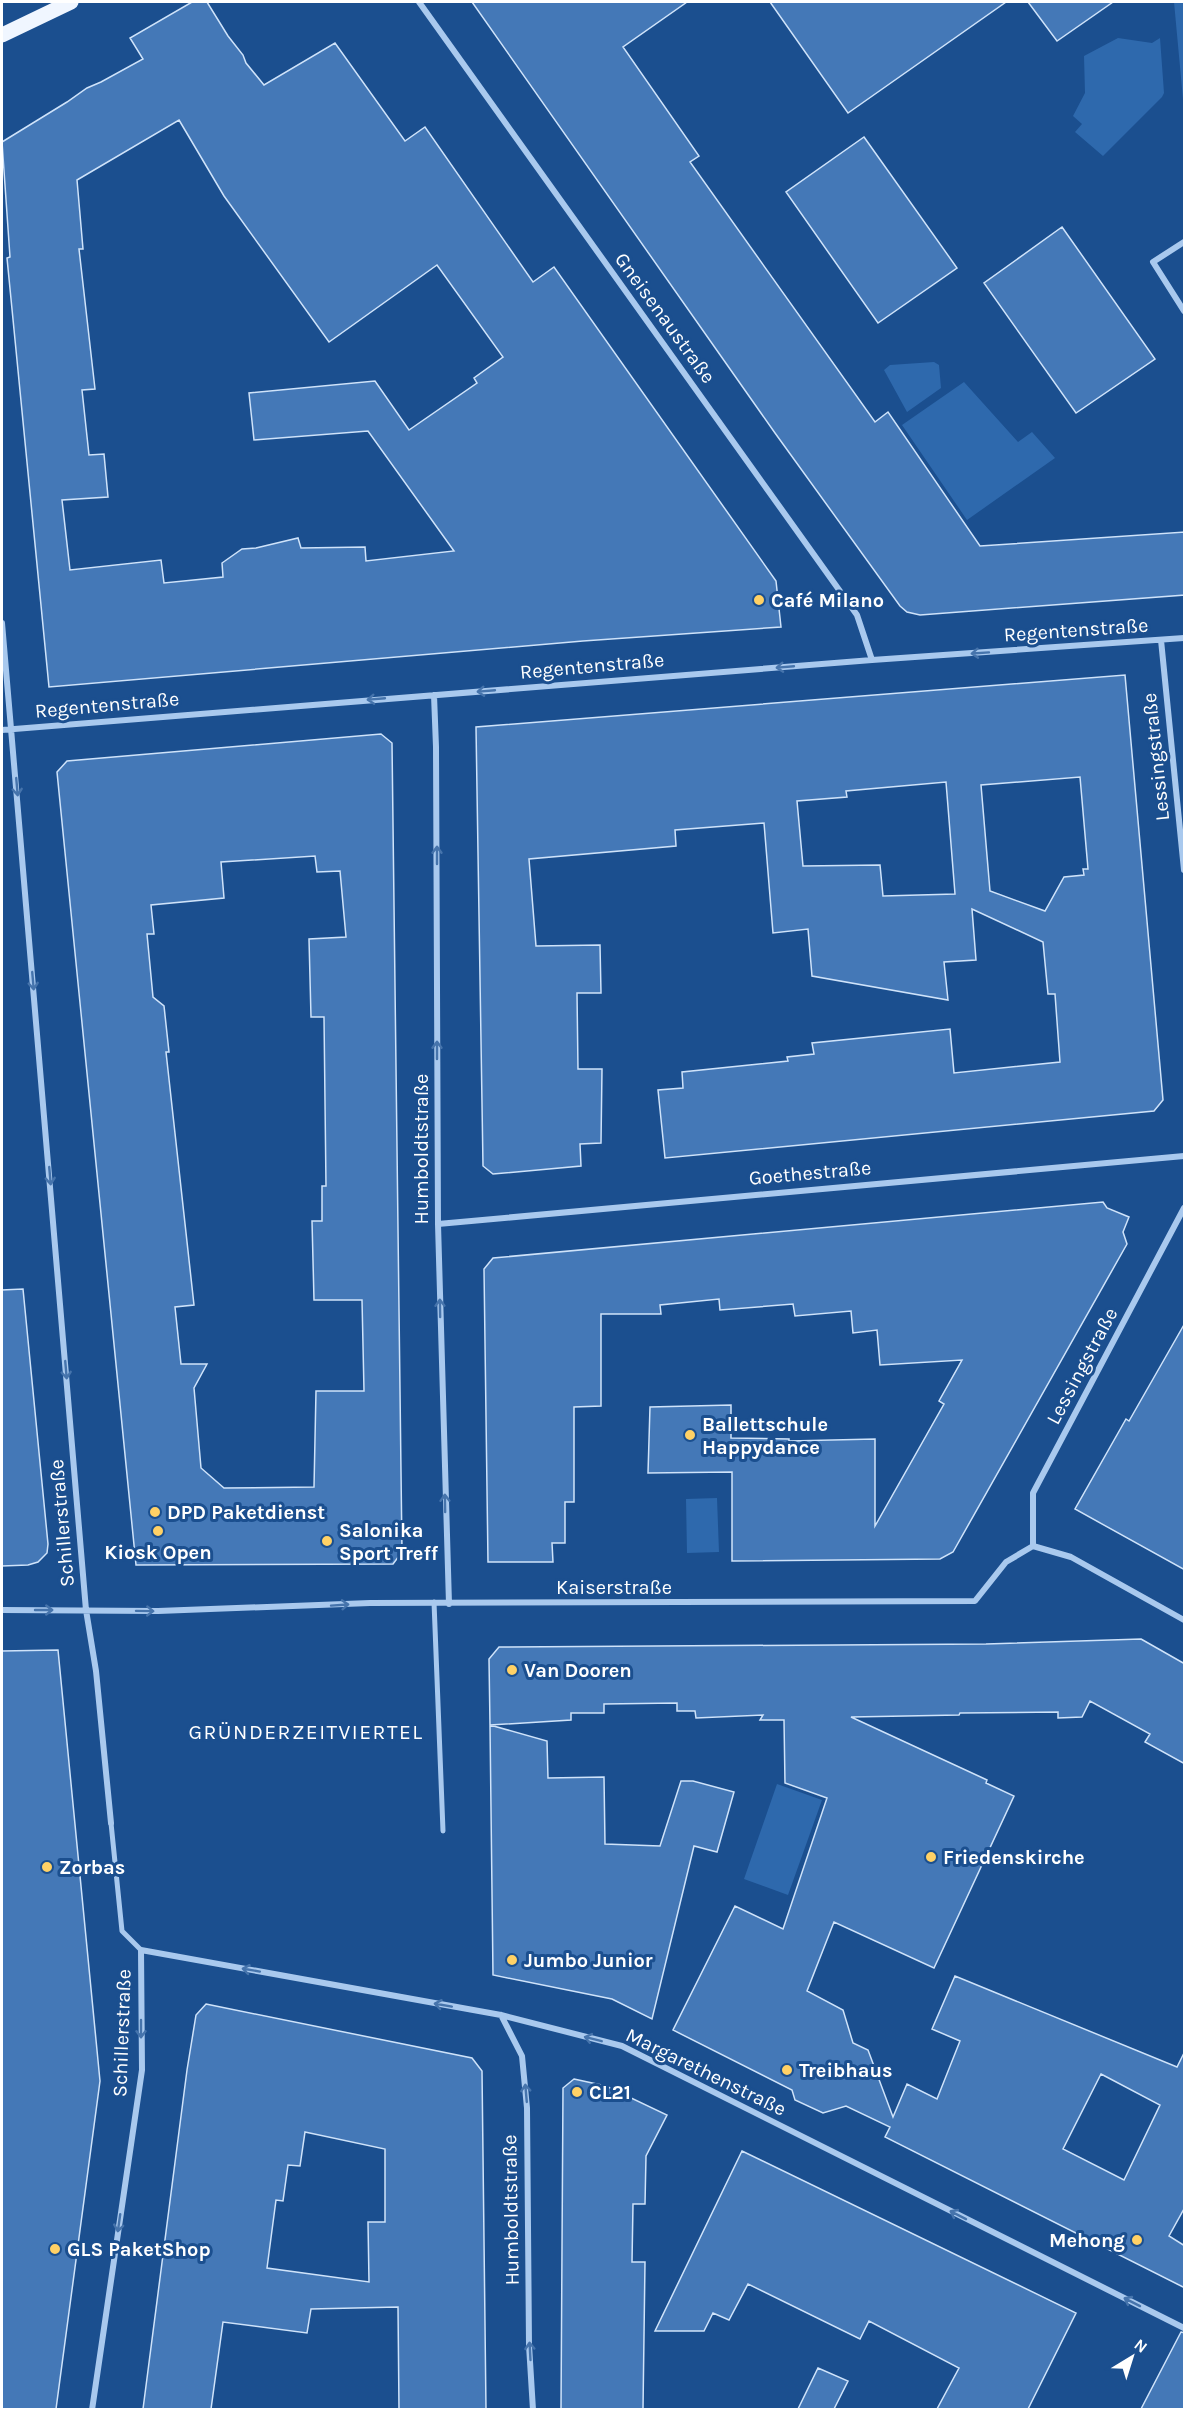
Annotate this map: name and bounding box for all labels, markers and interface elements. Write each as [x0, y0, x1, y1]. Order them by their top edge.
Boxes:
street label: Gneisenaustraße [610, 248, 720, 388]
place label: Café Milano [771, 589, 884, 612]
marker: Café Milano [752, 593, 766, 607]
street label: Regentenstraße [1003, 613, 1149, 647]
one-way arrow [970, 647, 990, 658]
street label: Regentenstraße [519, 648, 665, 684]
one-way arrow [776, 662, 795, 673]
one-way arrow [477, 685, 496, 696]
street label: Regentenstraße [34, 687, 180, 723]
street label: Lessingstraße [1138, 692, 1174, 822]
one-way arrow [366, 694, 386, 705]
one-way arrow [12, 777, 23, 796]
one-way arrow [431, 846, 443, 866]
one-way arrow [28, 971, 39, 991]
one-way arrow [431, 1041, 443, 1061]
street label: Humboldtstraße [410, 1074, 433, 1224]
street label: Goethestraße [748, 1156, 872, 1190]
one-way arrow [45, 1165, 56, 1185]
one-way arrow [434, 1299, 446, 1319]
street label: Lessingstraße [1042, 1304, 1122, 1428]
one-way arrow [61, 1360, 72, 1379]
place label: Ballettschule Happydance [702, 1413, 828, 1459]
marker: Ballettschule Happydance [683, 1428, 697, 1442]
street label: Schillerstraße [45, 1458, 79, 1588]
one-way arrow [439, 1494, 451, 1514]
place label: DPD Paketdienst [167, 1501, 325, 1524]
marker: DPD Paketdienst [148, 1505, 162, 1519]
place label: Salonika Sport Treff [339, 1519, 439, 1565]
marker: Kiosk Open [151, 1524, 165, 1538]
marker: Salonika Sport Treff [320, 1534, 334, 1548]
place label: Kiosk Open [104, 1541, 212, 1564]
street label: Kaiserstraße [556, 1576, 672, 1599]
one-way arrow [329, 1599, 349, 1610]
one-way arrow [33, 1604, 53, 1616]
one-way arrow [134, 1605, 154, 1617]
place label: Van Dooren [524, 1659, 632, 1682]
marker: Van Dooren [505, 1663, 519, 1677]
district label: GRÜNDERZEITVIERTEL [188, 1720, 424, 1744]
place label: Friedenskirche [943, 1846, 1085, 1869]
marker: Friedenskirche [924, 1850, 938, 1864]
place label: Zorbas [59, 1856, 125, 1879]
marker: Zorbas [40, 1860, 54, 1874]
place label: Jumbo Junior [524, 1949, 653, 1972]
marker: Jumbo Junior [505, 1953, 519, 1967]
one-way arrow [242, 1964, 262, 1975]
street label: Schillerstraße [108, 1969, 136, 2097]
one-way arrow [434, 1999, 453, 2010]
one-way arrow [135, 2019, 147, 2039]
street label: Margarethenstraße [622, 2023, 790, 2121]
one-way arrow [584, 2033, 603, 2044]
place label: Treibhaus [799, 2059, 892, 2082]
marker: Treibhaus [780, 2063, 794, 2077]
place label: CL21 [589, 2081, 631, 2104]
one-way arrow [520, 2084, 531, 2104]
marker: CL21 [570, 2085, 584, 2099]
street label: Humboldtstraße [498, 2134, 524, 2286]
one-way arrow [949, 2208, 967, 2220]
one-way arrow [114, 2212, 125, 2232]
place label: Mehong [1049, 2229, 1125, 2252]
marker: Mehong [1130, 2233, 1144, 2247]
place label: GLS PaketShop [67, 2238, 211, 2261]
marker: GLS PaketShop [48, 2242, 62, 2256]
one-way arrow [1124, 2295, 1142, 2307]
north arrow [1102, 2327, 1162, 2387]
text: N [1131, 2335, 1151, 2357]
one-way arrow [524, 2342, 535, 2362]

